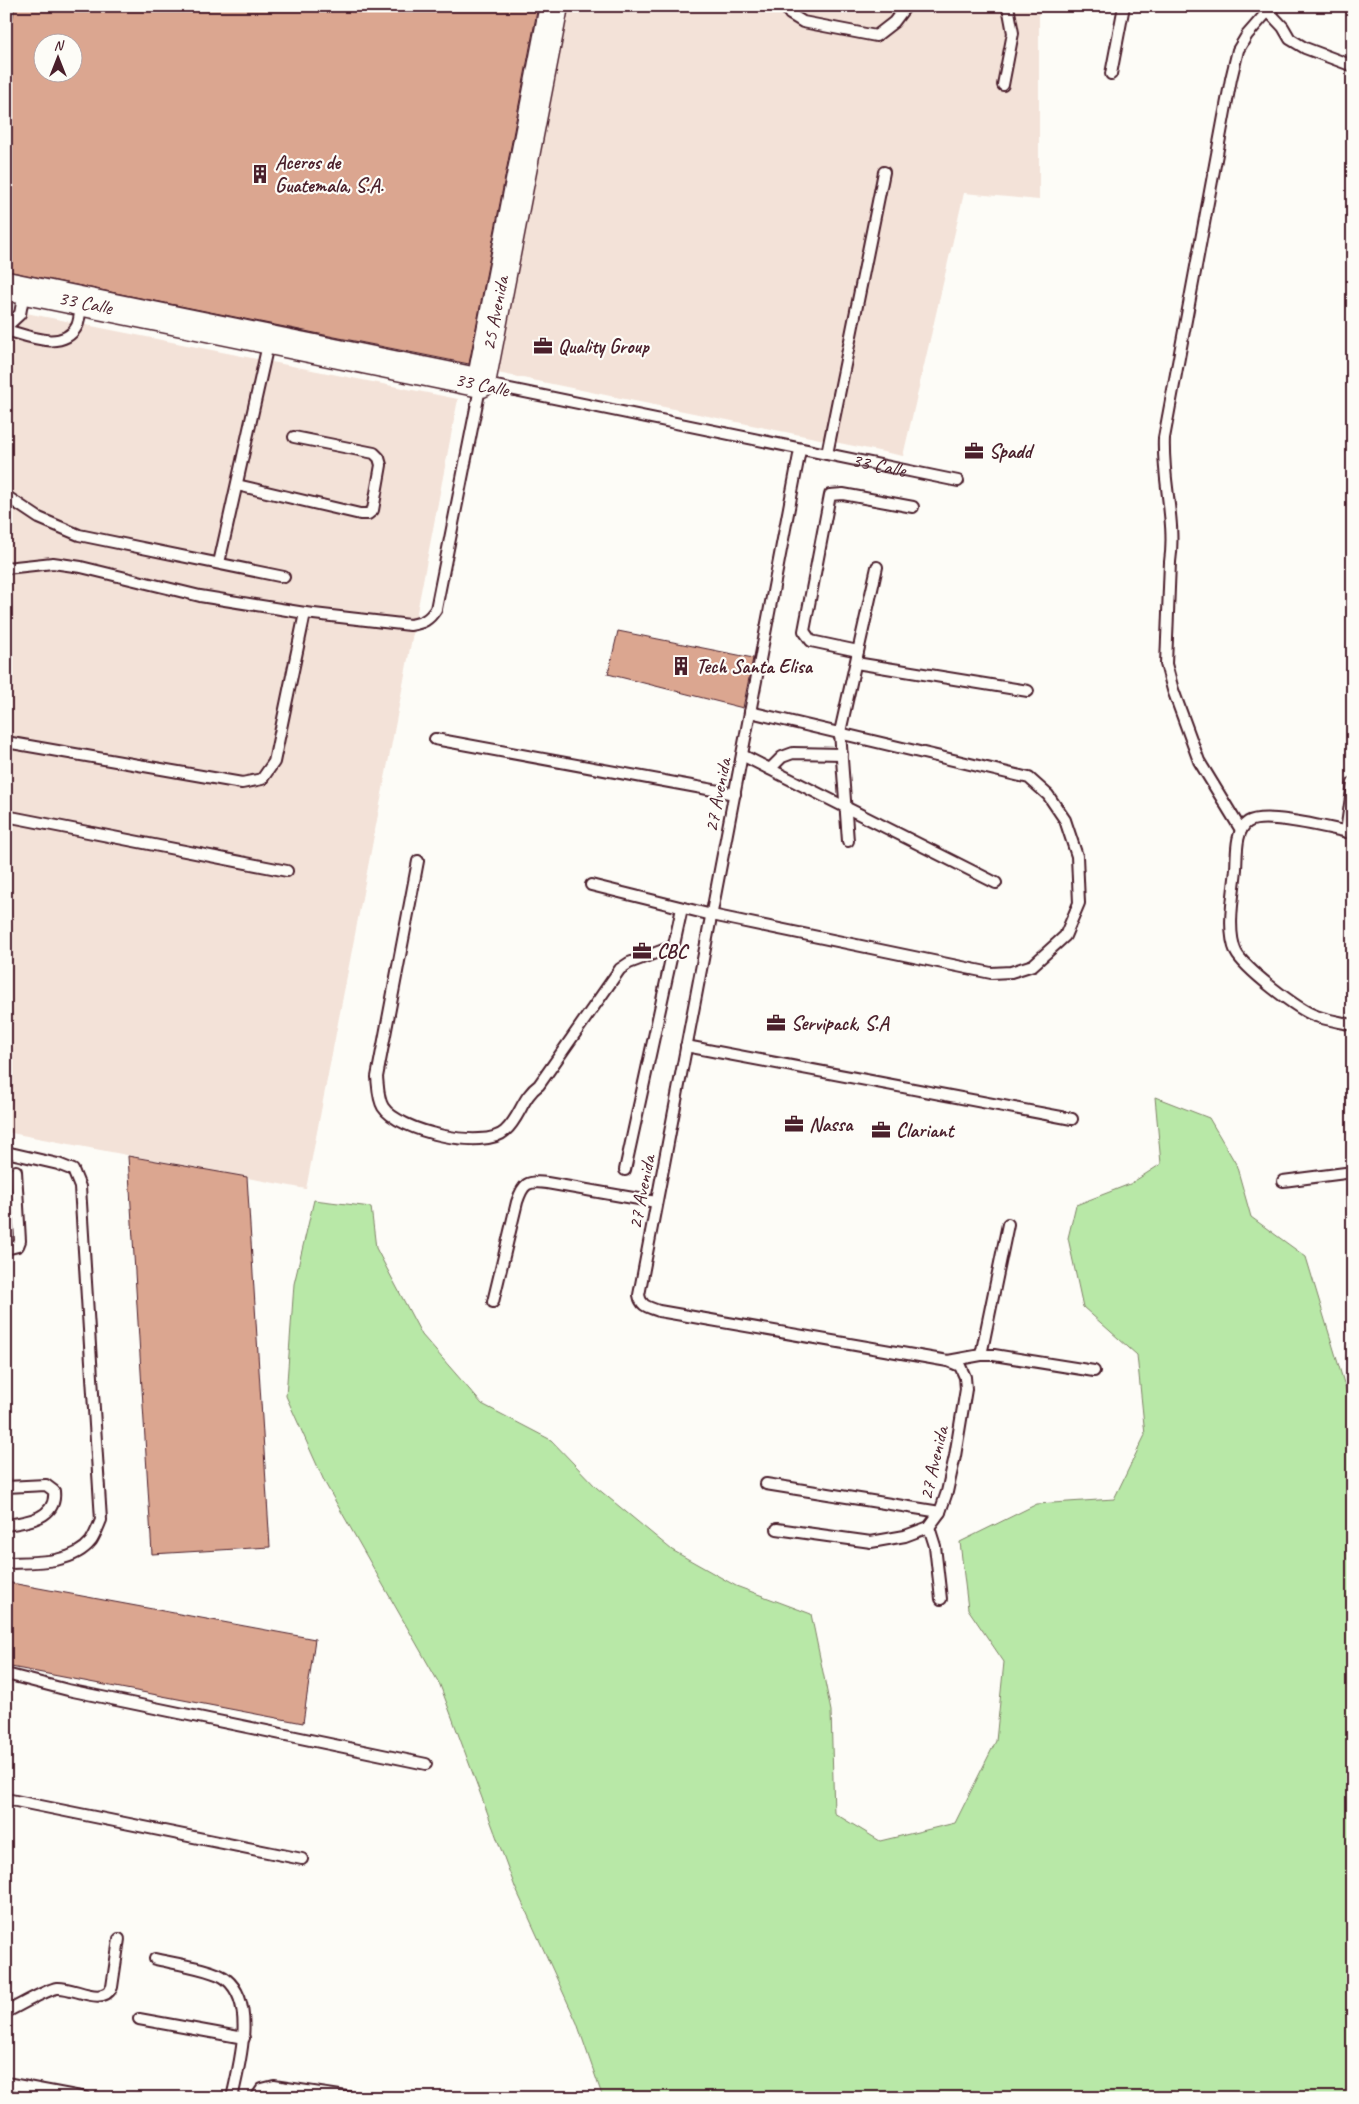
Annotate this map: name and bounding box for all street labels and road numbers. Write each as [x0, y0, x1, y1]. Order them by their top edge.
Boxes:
street label: 25 Avenida [476, 272, 515, 352]
street label: 33 Calle [56, 285, 116, 321]
street label: 33 Calle [453, 367, 513, 403]
street label: 33 Calle [850, 448, 909, 483]
street label: 27 Avenida [698, 754, 737, 834]
street label: 27 Avenida [622, 1151, 661, 1231]
street label: 27 Avenida [913, 1422, 954, 1502]

